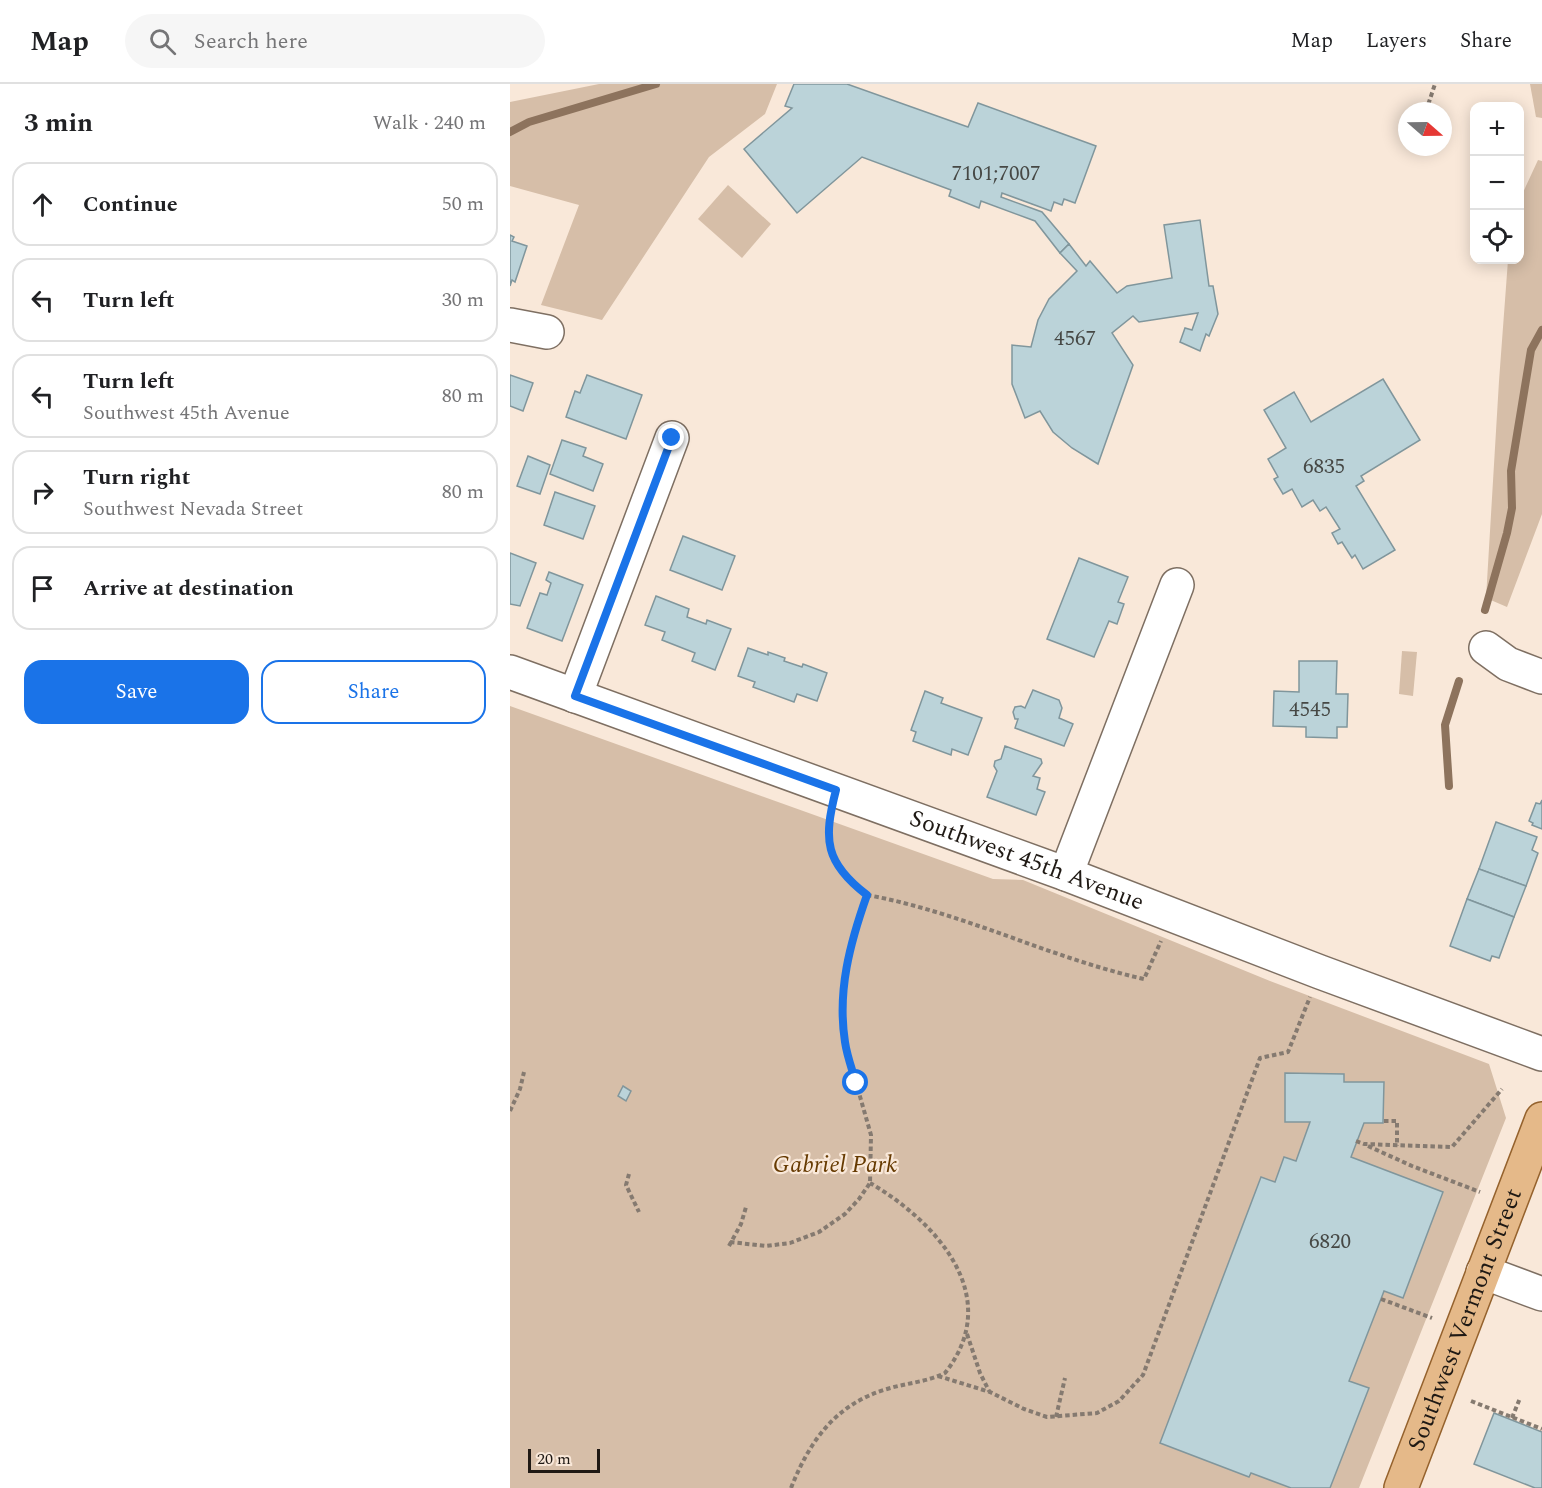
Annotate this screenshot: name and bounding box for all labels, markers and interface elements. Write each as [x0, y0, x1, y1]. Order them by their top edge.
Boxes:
search box [125, 14, 545, 68]
text: Map [30, 20, 89, 63]
icon: search [146, 25, 179, 58]
text: Search here [194, 25, 308, 58]
text: Map [1291, 25, 1333, 57]
text: Layers [1366, 25, 1427, 57]
text: Share [1460, 25, 1512, 57]
north arrow [1398, 102, 1452, 156]
map controls [1470, 102, 1524, 264]
button: + [1470, 102, 1524, 156]
text: 3 min [24, 103, 93, 143]
text: Walk · 240 m [373, 108, 486, 138]
button: − [1470, 156, 1524, 210]
house number: 7101;7007 [951, 158, 1041, 190]
icon: ahead [26, 188, 59, 221]
text: Continue [83, 188, 178, 221]
text: 50 m [442, 189, 484, 219]
button: locate [1470, 210, 1524, 264]
icon: left [26, 284, 59, 317]
text: Turn left [83, 284, 175, 317]
text: 30 m [442, 285, 484, 315]
house number: 4567 [1054, 323, 1096, 355]
text: Turn left [83, 365, 175, 398]
icon: left [26, 380, 59, 413]
text: 80 m [442, 381, 484, 411]
text: Southwest 45th Avenue [83, 398, 290, 428]
route end [658, 424, 684, 450]
house number: 6835 [1303, 451, 1345, 483]
text: Turn right [83, 461, 190, 494]
icon: right [26, 476, 59, 509]
text: 80 m [442, 477, 484, 507]
text: Southwest Nevada Street [83, 494, 303, 524]
icon: arrive [26, 572, 59, 605]
text: Arrive at destination [83, 572, 294, 605]
button: Save [24, 660, 249, 724]
button: Share [261, 660, 486, 724]
house number: 4545 [1289, 694, 1331, 726]
street label: Southwest 45th Avenue [904, 801, 1149, 920]
route start [842, 1069, 868, 1095]
park label: Gabriel Park [773, 1147, 897, 1183]
street label: Southwest Vermont Street [1399, 1183, 1532, 1457]
house number: 6820 [1309, 1226, 1351, 1258]
scale bar [528, 1446, 600, 1474]
text: 20 m [537, 1447, 571, 1471]

